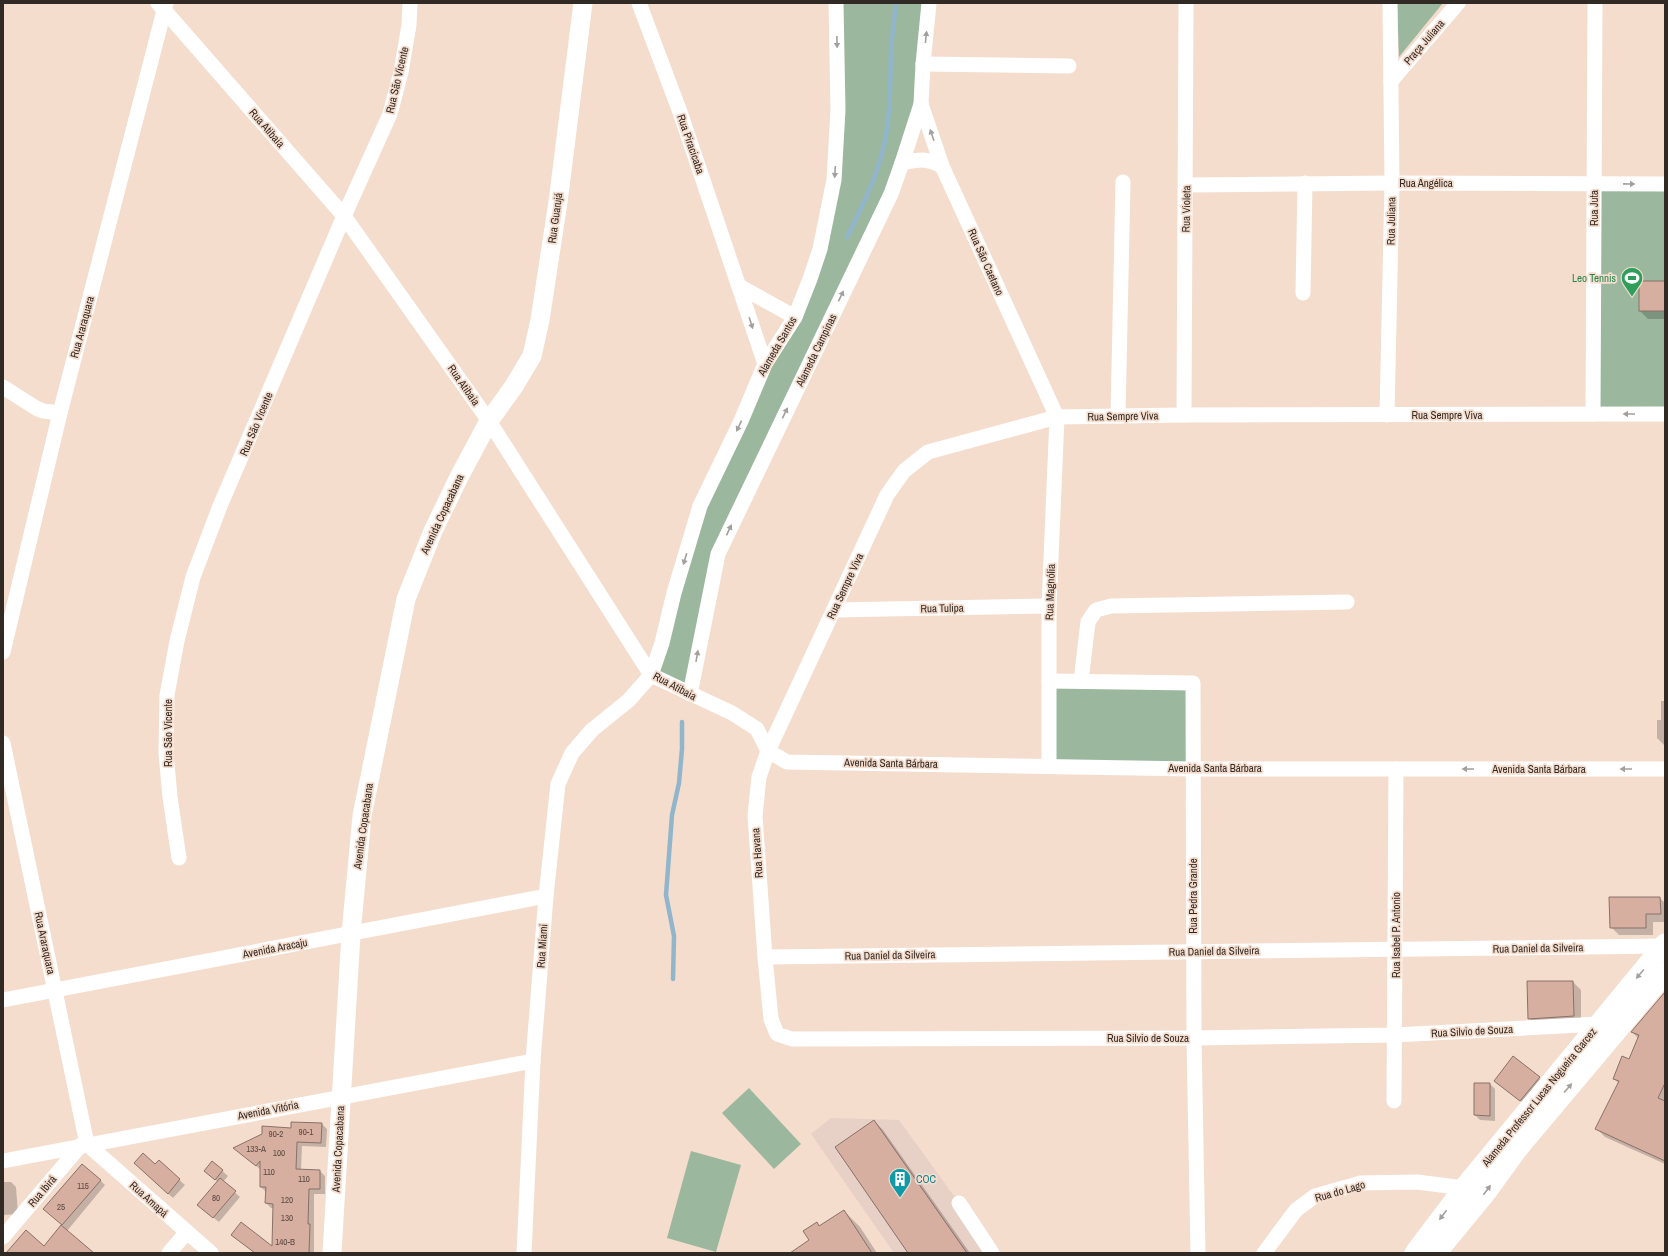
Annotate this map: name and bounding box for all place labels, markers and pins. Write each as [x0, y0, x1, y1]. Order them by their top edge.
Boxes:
sports icon: Leo Tennis [1619, 265, 1645, 298]
place label: Leo Tennis [1572, 271, 1616, 285]
building icon: COC [887, 1166, 913, 1199]
place label: COC [916, 1172, 937, 1186]

